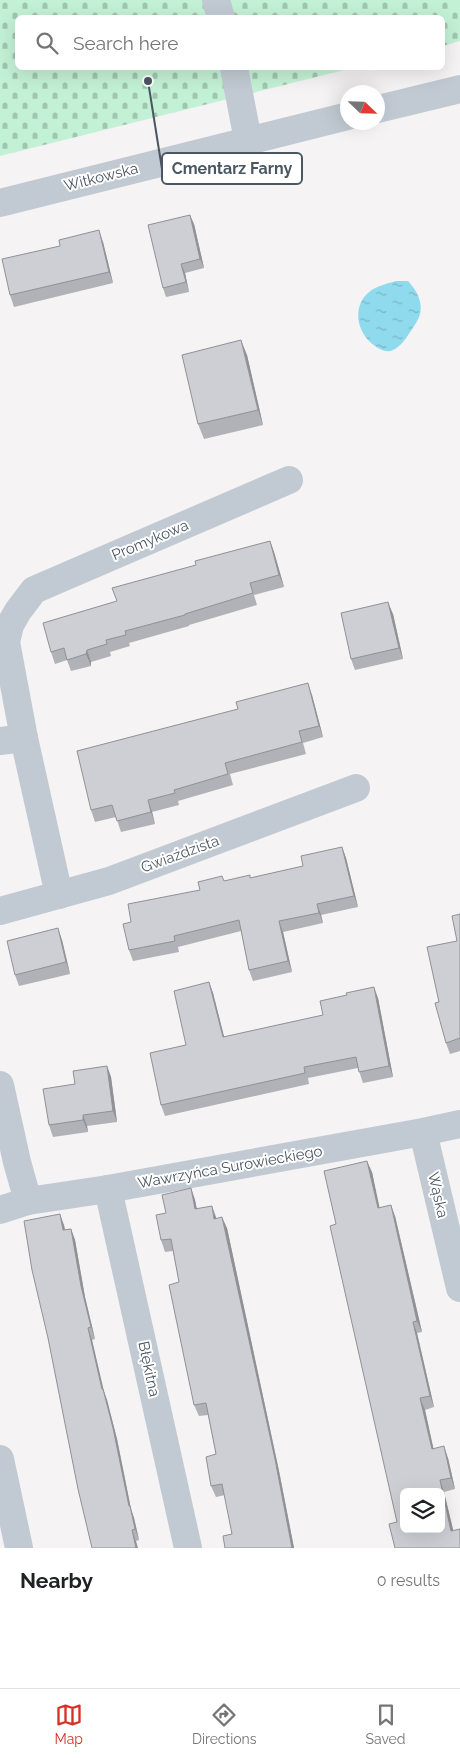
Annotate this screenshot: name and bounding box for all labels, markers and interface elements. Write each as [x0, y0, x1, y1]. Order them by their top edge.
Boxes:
search box [15, 15, 445, 70]
icon: search [33, 29, 61, 57]
text: Search here [73, 32, 179, 54]
north arrow [340, 85, 385, 130]
callout: Cmentarz Farny [162, 153, 302, 184]
street label: Witkowska [62, 159, 140, 195]
text: Cmentarz Farny [172, 159, 292, 178]
street label: Promykowa [109, 516, 191, 564]
street label: Gwiaździsta [138, 832, 222, 876]
street label: Wawrzyńca Surowieckiego [136, 1142, 324, 1192]
street label: Wąska [424, 1170, 452, 1220]
street label: Błękitna [134, 1340, 164, 1398]
map controls [400, 1488, 445, 1533]
button: layers [400, 1488, 445, 1533]
text: Nearby [20, 1568, 93, 1593]
text: 0 results [377, 1571, 440, 1590]
tab: Map [54, 1701, 83, 1747]
tab: Directions [192, 1701, 257, 1747]
tab: Saved [365, 1701, 406, 1747]

